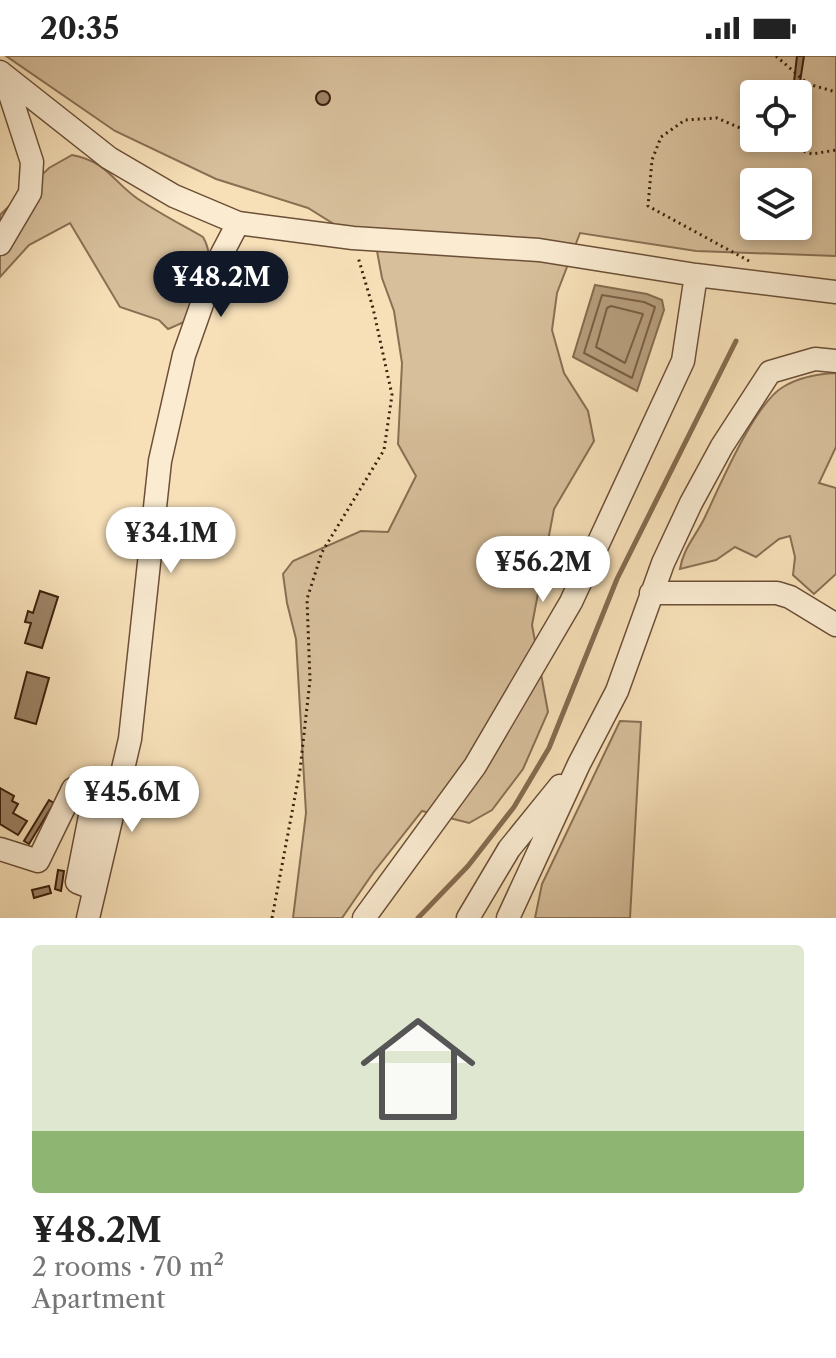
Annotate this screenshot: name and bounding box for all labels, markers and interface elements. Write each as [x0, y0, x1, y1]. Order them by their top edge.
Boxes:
text: 20:35 [40, 10, 119, 47]
map controls [740, 80, 812, 240]
button: locate [740, 80, 812, 152]
button: layers [740, 168, 812, 240]
pin: ¥48.2M [156, 251, 286, 319]
text: ¥48.2M [171, 261, 271, 293]
pin: ¥34.1M [106, 507, 236, 575]
text: ¥34.1M [124, 517, 218, 549]
pin: ¥56.2M [478, 536, 608, 604]
text: ¥56.2M [494, 546, 592, 578]
pin: ¥45.6M [67, 766, 197, 834]
text: ¥45.6M [83, 776, 181, 808]
icon: home [346, 997, 490, 1141]
text: ¥48.2M [32, 1209, 162, 1251]
text: 2 rooms · 70 m² [32, 1251, 224, 1283]
text: Apartment [32, 1283, 165, 1315]

